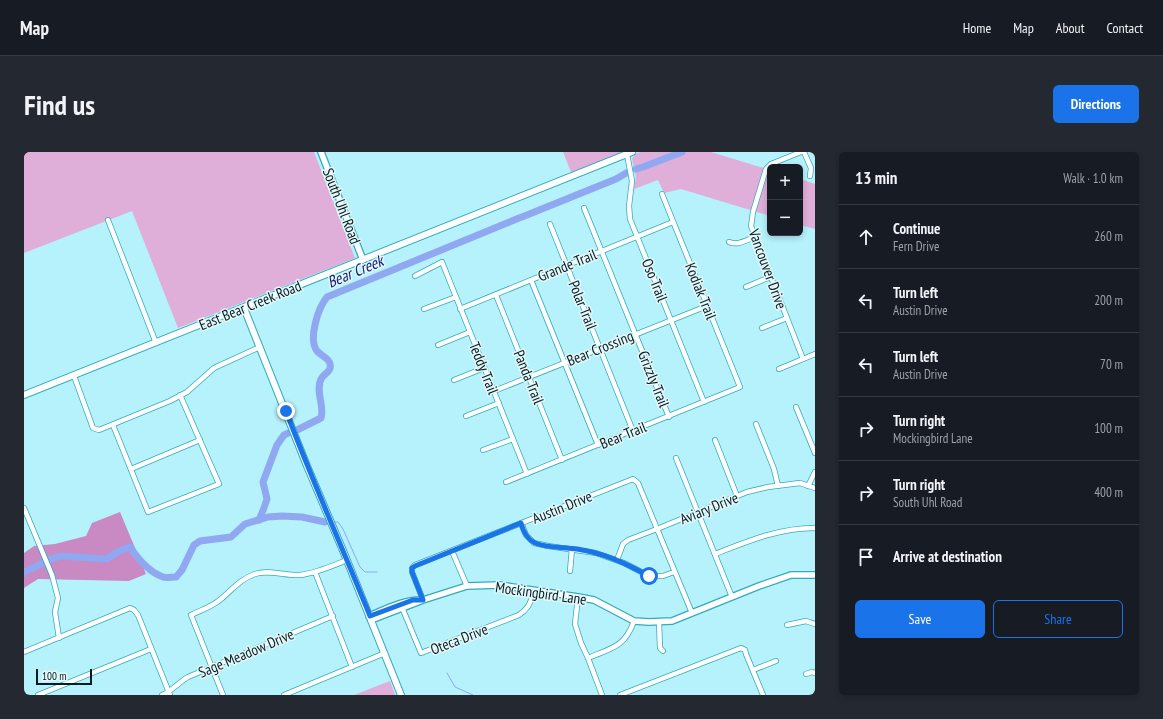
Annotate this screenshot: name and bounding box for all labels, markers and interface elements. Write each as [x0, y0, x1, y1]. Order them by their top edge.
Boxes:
text: Map [20, 16, 49, 40]
text: Home [963, 19, 991, 37]
text: Map [1013, 19, 1034, 37]
text: About [1056, 19, 1085, 37]
text: Contact [1107, 19, 1143, 37]
button: Directions [1053, 85, 1139, 123]
text: Find us [24, 86, 95, 123]
map controls [767, 164, 803, 236]
button: + [767, 164, 803, 200]
street label: South Uhl Road [319, 165, 365, 247]
text: 13 min [855, 167, 897, 189]
text: Walk · 1.0 km [1063, 170, 1123, 187]
button: − [767, 200, 803, 236]
text: Continue [893, 219, 940, 238]
street label: Vancouver Drive [744, 226, 791, 312]
icon: ahead [855, 226, 877, 248]
text: 260 m [1094, 228, 1123, 245]
text: Fern Drive [893, 238, 939, 255]
street label: Grande Trail [535, 244, 600, 285]
water label: Bear Creek [324, 250, 388, 292]
street label: Oso Trail [638, 256, 672, 305]
street label: Kodiak Trail [681, 260, 721, 323]
street label: East Bear Creek Road [196, 276, 304, 334]
street label: Polar Trail [565, 278, 602, 333]
text: Turn left [893, 283, 938, 302]
icon: left [855, 290, 877, 312]
text: 200 m [1094, 292, 1123, 309]
text: Austin Drive [893, 302, 948, 319]
street label: Bear Crossing [564, 326, 636, 370]
street label: Teddy Trail [465, 339, 503, 397]
street label: Panda Trail [510, 347, 549, 407]
text: Turn left [893, 347, 938, 366]
street label: Grizzly Trail [634, 348, 674, 411]
icon: left [855, 354, 877, 376]
text: 70 m [1100, 356, 1123, 373]
text: Austin Drive [893, 366, 948, 383]
route end [277, 402, 295, 420]
text: Turn right [893, 411, 945, 430]
street label: Bear Trail [597, 417, 649, 453]
icon: right [855, 418, 877, 440]
text: 100 m [1094, 420, 1123, 437]
text: Mockingbird Lane [893, 430, 973, 447]
text: Turn right [893, 475, 945, 494]
icon: right [855, 482, 877, 504]
text: 400 m [1094, 484, 1123, 501]
street label: Austin Drive [529, 486, 595, 528]
street label: Aviary Drive [677, 488, 741, 528]
text: South Uhl Road [893, 494, 962, 511]
icon: arrive [855, 546, 877, 568]
text: Arrive at destination [893, 547, 1002, 566]
route start [640, 567, 658, 585]
street label: Mockingbird Lane [494, 577, 588, 609]
button: Save [855, 600, 985, 638]
button: Share [993, 600, 1123, 638]
street label: Oteca Drive [428, 619, 490, 659]
street label: Sage Meadow Drive [195, 624, 297, 682]
scale bar [36, 667, 92, 686]
text: 100 m [42, 669, 66, 683]

